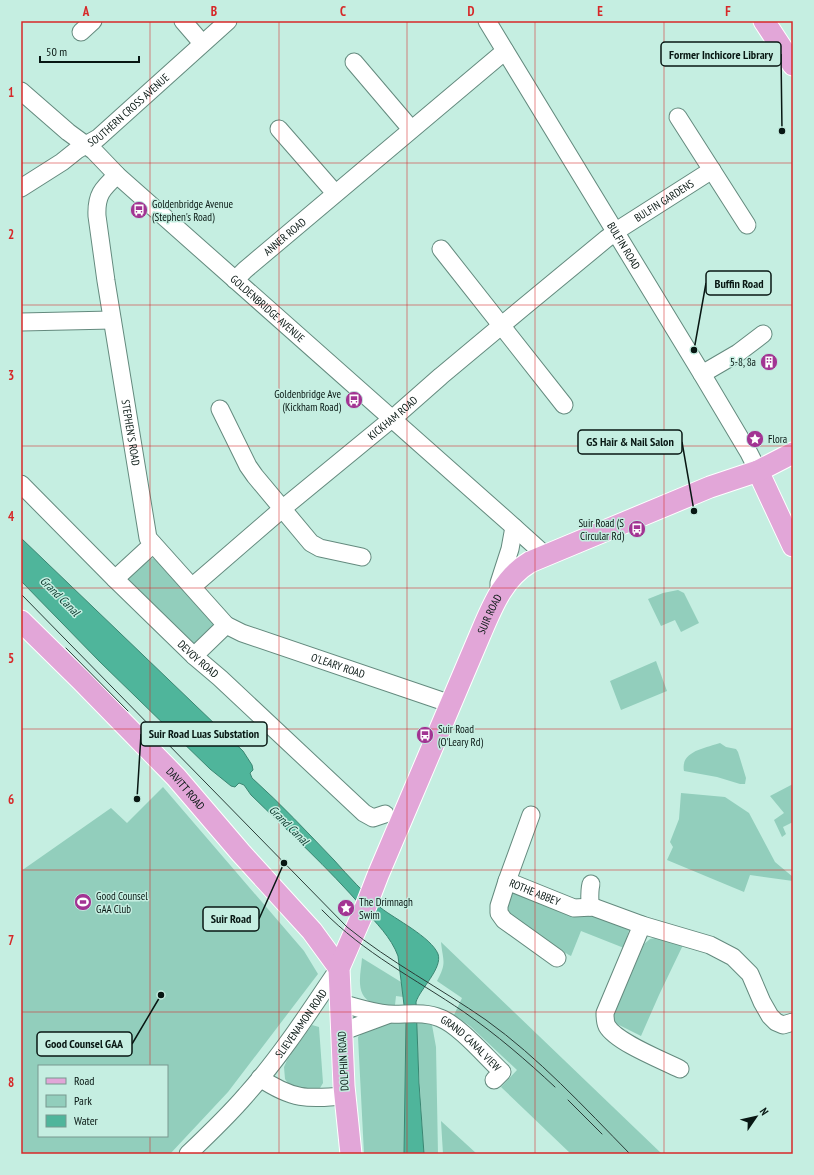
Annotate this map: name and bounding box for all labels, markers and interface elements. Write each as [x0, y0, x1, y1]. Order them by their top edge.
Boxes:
text: A [82, 3, 90, 20]
text: B [211, 3, 217, 20]
text: C [340, 3, 346, 20]
text: D [468, 3, 475, 20]
text: E [597, 3, 603, 20]
text: F [725, 3, 731, 20]
scale bar [40, 38, 139, 64]
callout: Former Inchicore Library [661, 42, 781, 66]
text: 50 m [46, 44, 67, 59]
text: Former Inchicore Library [669, 47, 773, 62]
street label: SOUTHERN CROSS AVENUE [85, 70, 172, 150]
text: 1 [8, 84, 14, 101]
street label: BULFIN GARDENS [632, 176, 697, 225]
place label: Goldenbridge Avenue (Stephen's Road) [152, 197, 233, 224]
bus stop icon: Goldenbridge Avenue (Stephen's Road) [129, 200, 149, 220]
street label: ANNER ROAD [261, 215, 309, 258]
street label: BULFIN ROAD [604, 219, 644, 272]
text: 2 [8, 226, 14, 243]
callout: Buffin Road [706, 271, 771, 295]
street label: GOLDENBRIDGE AVENUE [228, 272, 308, 345]
text: Buffin Road [715, 276, 764, 291]
building icon: 5-8, 8a [759, 352, 779, 372]
place label: 5-8, 8a [730, 355, 756, 369]
text: 3 [8, 367, 14, 384]
place label: Goldenbridge Ave (Kickham Road) [274, 387, 341, 414]
bus stop icon: Goldenbridge Ave (Kickham Road) [344, 390, 364, 410]
street label: KICKHAM ROAD [365, 393, 421, 443]
street label: STEPHEN'S ROAD [118, 398, 143, 467]
place icon: Flora [745, 429, 765, 449]
callout: GS Hair & Nail Salon [578, 430, 682, 454]
place label: Flora [768, 432, 787, 446]
text: GS Hair & Nail Salon [586, 434, 674, 449]
text: 4 [8, 508, 15, 525]
place label: Suir Road (S Circular Rd) [578, 516, 624, 543]
bus stop icon: Suir Road (S Circular Rd) [627, 519, 647, 539]
water label: Grand Canal [37, 573, 84, 620]
street label: SUIR ROAD [474, 591, 505, 636]
street label: DEVOY ROAD [175, 637, 222, 681]
text: 5 [8, 650, 14, 667]
street label: O'LEARY ROAD [309, 650, 367, 681]
callout: Suir Road Luas Substation [141, 722, 267, 746]
place label: Suir Road (O'Leary Rd) [438, 722, 483, 749]
bus stop icon: Suir Road (O'Leary Rd) [415, 725, 435, 745]
text: Suir Road Luas Substation [149, 726, 259, 741]
street label: DAVITT ROAD [163, 764, 208, 813]
text: 6 [8, 791, 14, 808]
water label: Grand Canal [266, 802, 313, 849]
street label: ROTHE ABBEY [507, 876, 562, 909]
place label: Good Counsel GAA Club [96, 889, 148, 916]
sports icon: Good Counsel GAA Club [73, 892, 93, 912]
place label: The Drimnagh Swim [359, 895, 413, 922]
place icon: The Drimnagh Swim [336, 898, 356, 918]
callout: Suir Road [203, 907, 259, 931]
text: Suir Road [211, 911, 251, 926]
text: 7 [8, 932, 14, 949]
street label: SLIEVENAMON ROAD [272, 986, 330, 1061]
street label: GRAND CANAL VIEW [438, 1012, 504, 1075]
street label: DOLPHIN ROAD [334, 1031, 352, 1091]
callout: Good Counsel GAA [37, 1032, 132, 1056]
text: Good Counsel GAA [45, 1036, 124, 1051]
legend [38, 1065, 168, 1137]
text: Road [74, 1073, 94, 1088]
text: 8 [8, 1074, 14, 1091]
text: Park [74, 1093, 92, 1108]
north arrow [736, 1097, 776, 1137]
text: N [757, 1105, 772, 1118]
text: Water [74, 1113, 99, 1128]

